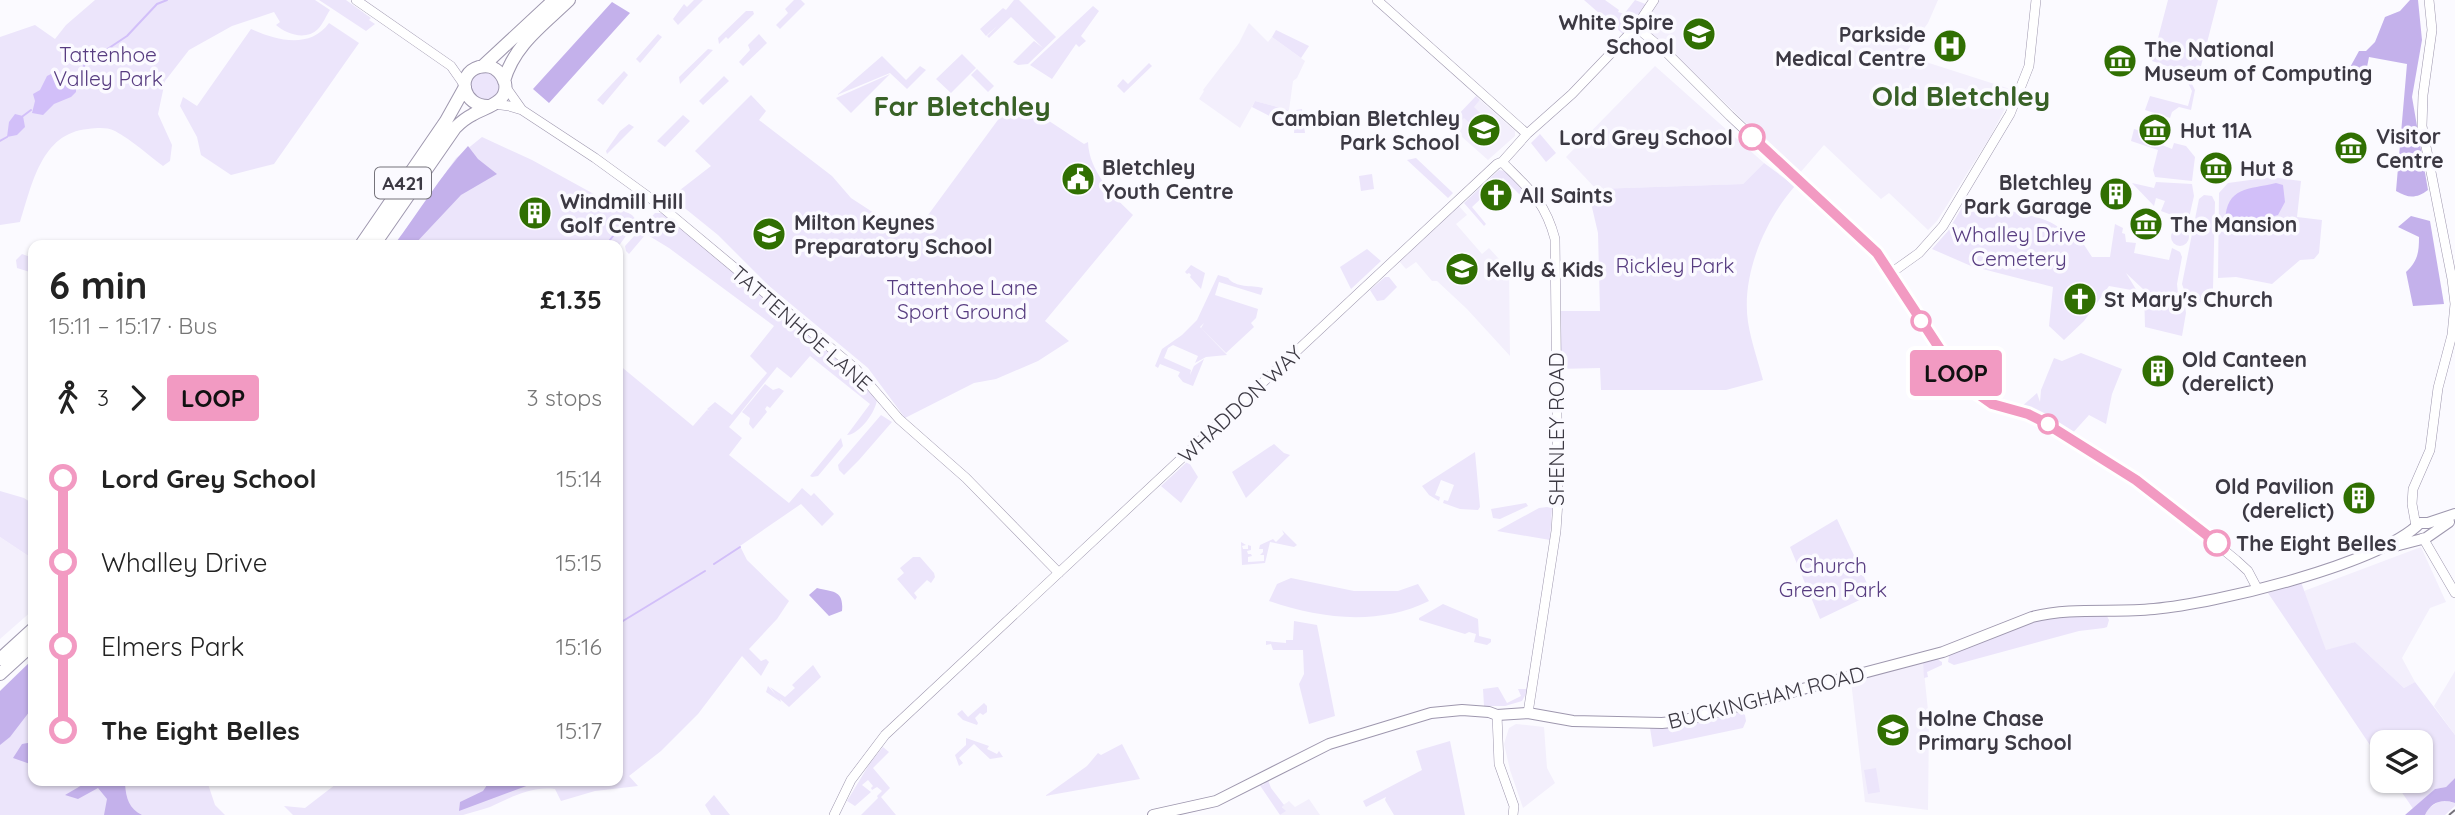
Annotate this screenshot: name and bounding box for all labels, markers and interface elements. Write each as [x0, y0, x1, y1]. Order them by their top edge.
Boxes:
place label: White Spire School [1558, 9, 1674, 59]
school or university icon: White Spire School [1680, 15, 1718, 53]
place label: Parkside Medical Centre [1775, 21, 1926, 71]
hospital icon: Parkside Medical Centre [1931, 27, 1969, 65]
place label: The National Museum of Computing [2144, 36, 2372, 86]
park label: Tattenhoe Valley Park [53, 41, 163, 91]
museum icon: The National Museum of Computing [2101, 42, 2139, 80]
district label: Old Bletchley [1872, 78, 2050, 113]
district label: Far Bletchley [873, 88, 1051, 123]
place label: Cambian Bletchley Park School [1271, 105, 1460, 155]
school or university icon: Cambian Bletchley Park School [1465, 111, 1503, 149]
museum icon: Hut 11A [2136, 111, 2174, 149]
place label: Hut 11A [2180, 117, 2252, 143]
place label: Visitor Centre [2376, 123, 2444, 173]
place label: Lord Grey School [1559, 124, 1733, 150]
marker: Lord Grey School [1739, 124, 1765, 150]
museum icon: Visitor Centre [2332, 129, 2370, 167]
museum icon: Hut 8 [2197, 149, 2235, 187]
place label: Bletchley Youth Centre [1102, 154, 1234, 204]
place label: Hut 8 [2240, 155, 2293, 181]
public building icon: Bletchley Youth Centre [1059, 160, 1097, 198]
road number: A421 [375, 168, 431, 198]
place label: Bletchley Park Garage [1964, 169, 2092, 219]
building icon: Bletchley Park Garage [2097, 175, 2135, 213]
church icon: All Saints [1477, 176, 1515, 214]
place label: All Saints [1520, 182, 1613, 208]
place label: Windmill Hill Golf Centre [560, 188, 683, 238]
building icon: Windmill Hill Golf Centre [516, 194, 554, 232]
museum icon: The Mansion [2127, 205, 2165, 243]
place label: Milton Keynes Preparatory School [794, 209, 993, 259]
place label: The Mansion [2170, 211, 2297, 237]
school or university icon: Milton Keynes Preparatory School [750, 215, 788, 253]
park label: Whalley Drive Cemetery [1952, 221, 2086, 271]
school or university icon: Kelly & Kids [1443, 250, 1481, 288]
park label: Rickley Park [1615, 252, 1735, 278]
place label: Kelly & Kids [1486, 256, 1604, 282]
street label: TATTENHOE LANE [726, 260, 878, 396]
text: 6 min [49, 261, 147, 309]
park label: Tattenhoe Lane Sport Ground [886, 274, 1038, 324]
church icon: St Mary's Church [2061, 280, 2099, 318]
text: £1.35 [540, 283, 602, 316]
place label: St Mary's Church [2104, 286, 2273, 312]
text: 15:11 – 15:17 · Bus [49, 311, 217, 340]
unlabelled marker [1911, 311, 1931, 331]
street label: WHADDON WAY [1172, 340, 1308, 468]
place label: Old Canteen (derelict) [2182, 346, 2307, 396]
line badge: LOOP [1907, 350, 2005, 396]
street label: SHENLEY ROAD [1543, 352, 1569, 506]
building icon: Old Canteen (derelict) [2139, 352, 2177, 390]
text: LOOP [1924, 358, 1988, 388]
icon: walk [49, 379, 87, 417]
icon: forward [119, 379, 157, 417]
text: 3 [97, 383, 109, 412]
text: LOOP [181, 383, 245, 413]
text: 3 stops [527, 383, 602, 412]
unlabelled marker [2038, 414, 2058, 434]
text: Lord Grey School [101, 462, 316, 495]
text: 15:14 [556, 464, 602, 493]
place label: Old Pavilion (derelict) [2215, 473, 2334, 523]
building icon: Old Pavilion (derelict) [2340, 479, 2378, 517]
marker: The Eight Belles [2204, 530, 2230, 556]
place label: The Eight Belles [2236, 530, 2397, 556]
text: Whalley Drive [101, 546, 267, 579]
text: 15:15 [556, 548, 602, 577]
park label: Church Green Park [1779, 552, 1887, 602]
text: Elmers Park [101, 630, 245, 663]
text: 15:16 [556, 632, 602, 661]
street label: BUCKINGHAM ROAD [1665, 660, 1867, 734]
place label: Holne Chase Primary School [1918, 705, 2072, 755]
school or university icon: Holne Chase Primary School [1874, 711, 1912, 749]
text: The Eight Belles [101, 714, 300, 747]
text: 15:17 [556, 716, 602, 745]
map controls [2370, 730, 2433, 793]
button: layers [2370, 730, 2433, 793]

